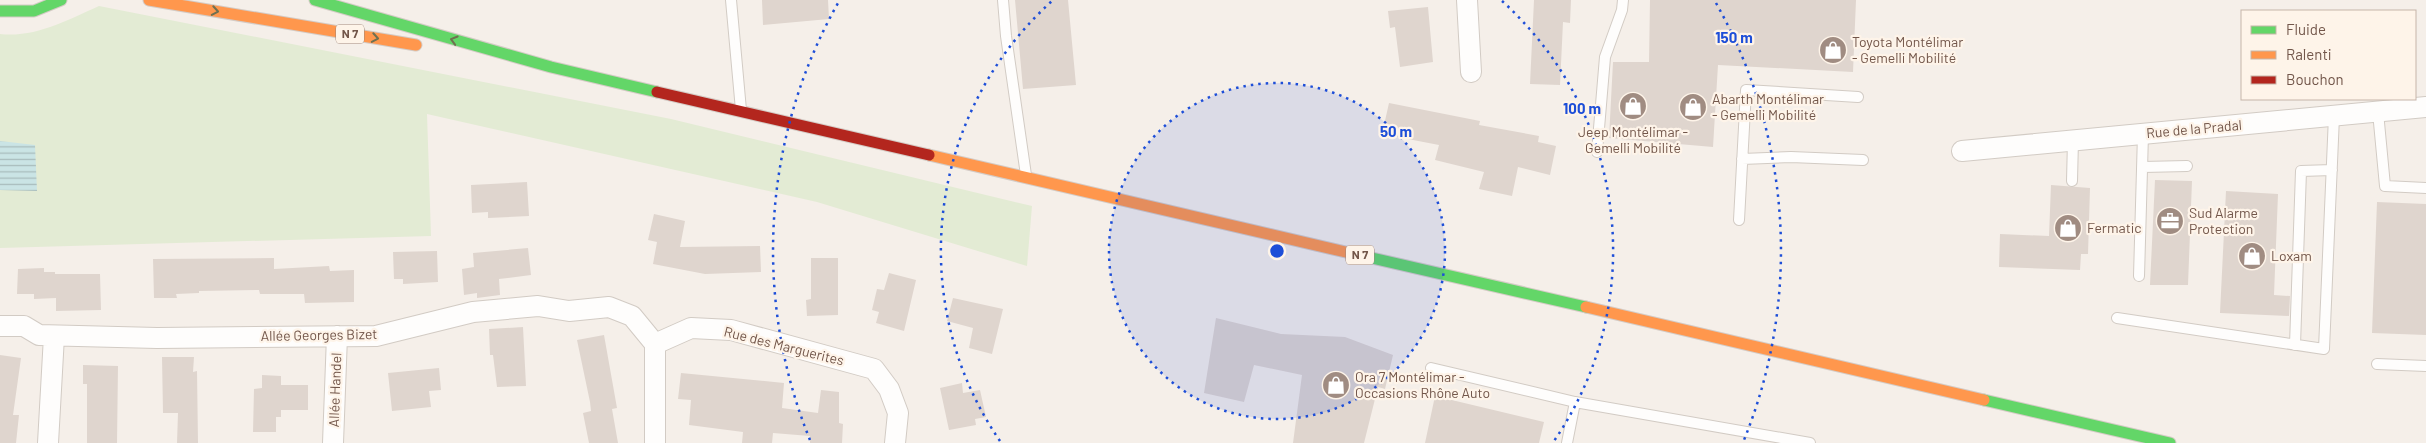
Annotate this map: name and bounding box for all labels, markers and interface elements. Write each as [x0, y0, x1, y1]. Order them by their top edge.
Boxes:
one-way arrow [211, 5, 219, 16]
legend [2241, 10, 2416, 100]
text: Fluide [2286, 20, 2326, 38]
road number: N 7 [336, 24, 364, 44]
text: 150 m [1715, 28, 1753, 46]
one-way arrow [371, 32, 379, 42]
place label: Toyota Montélimar - Gemelli Mobilité [1852, 33, 1963, 66]
one-way arrow [450, 35, 458, 45]
shop icon: Toyota Montélimar - Gemelli Mobilité [1818, 35, 1848, 65]
text: Ralenti [2286, 45, 2332, 63]
text: Bouchon [2286, 70, 2344, 88]
place label: Abarth Montélimar - Gemelli Mobilité [1712, 90, 1824, 123]
shop icon: Jeep Montélimar - Gemelli Mobilité [1618, 91, 1648, 121]
shop icon: Abarth Montélimar - Gemelli Mobilité [1678, 92, 1708, 122]
text: 100 m [1563, 99, 1601, 117]
street label: Rue de la Pradal [2145, 116, 2242, 141]
text: 50 m [1380, 122, 1412, 140]
place label: Jeep Montélimar - Gemelli Mobilité [1578, 123, 1688, 156]
place label: Sud Alarme Protection [2189, 204, 2258, 237]
office icon: Sud Alarme Protection [2155, 206, 2185, 236]
shop icon: Fermatic [2053, 213, 2083, 243]
place label: Fermatic [2087, 219, 2142, 236]
shop icon: Loxam [2237, 241, 2267, 271]
centre of rings [1268, 242, 1286, 260]
road number: N 7 [1346, 246, 1374, 264]
place label: Loxam [2271, 247, 2312, 264]
street label: Rue des Marguerites [722, 322, 846, 369]
street label: Allée Georges Bizet [261, 325, 377, 344]
street label: Allée Handel [325, 352, 344, 428]
place label: Ora 7 Montélimar - Occasions Rhône Auto [1355, 368, 1490, 401]
shop icon: Ora 7 Montélimar - Occasions Rhône Auto [1321, 370, 1351, 400]

